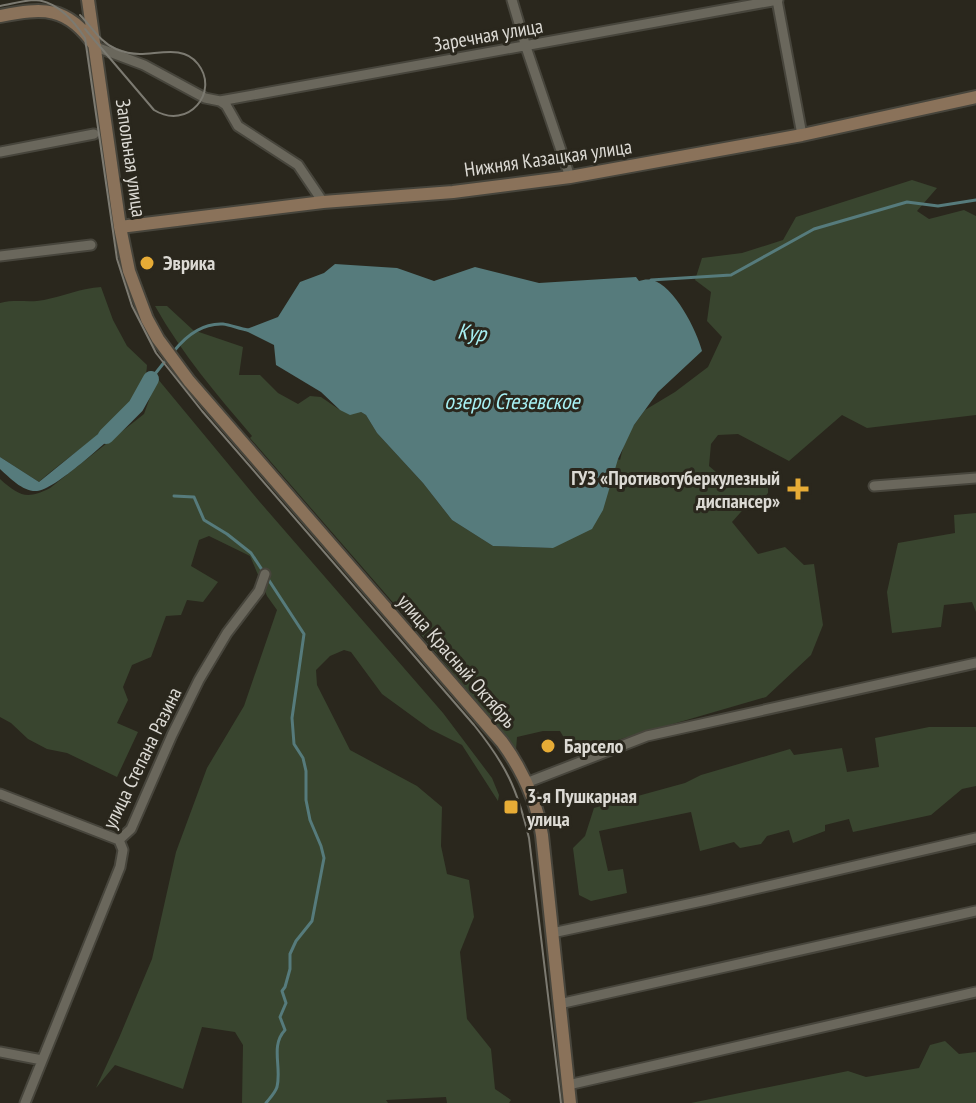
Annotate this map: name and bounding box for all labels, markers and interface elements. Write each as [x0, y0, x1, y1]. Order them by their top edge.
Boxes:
street label: Заречная улица [431, 13, 545, 57]
street label: Запольная улица [110, 97, 152, 219]
street label: Нижняя Казацкая улица [463, 133, 633, 183]
place label: Эврика [163, 250, 215, 276]
marker: Эврика [138, 254, 156, 272]
water label: Кур [456, 316, 489, 348]
water label: озеро Стезевское [444, 387, 582, 415]
place label: ГУЗ «Противотуберкулезный диспансер» [571, 465, 780, 514]
marker: ГУЗ «Противотуберкулезный диспансер» [787, 478, 809, 500]
street label: улица Красный Октябрь [392, 589, 523, 734]
street label: улица Степана Разина [96, 683, 188, 833]
place label: Барсело [564, 733, 624, 759]
marker: Барсело [539, 737, 557, 755]
place label: 3-я Пушкарная улица [526, 783, 637, 832]
marker: 3-я Пушкарная улица [502, 798, 520, 816]

